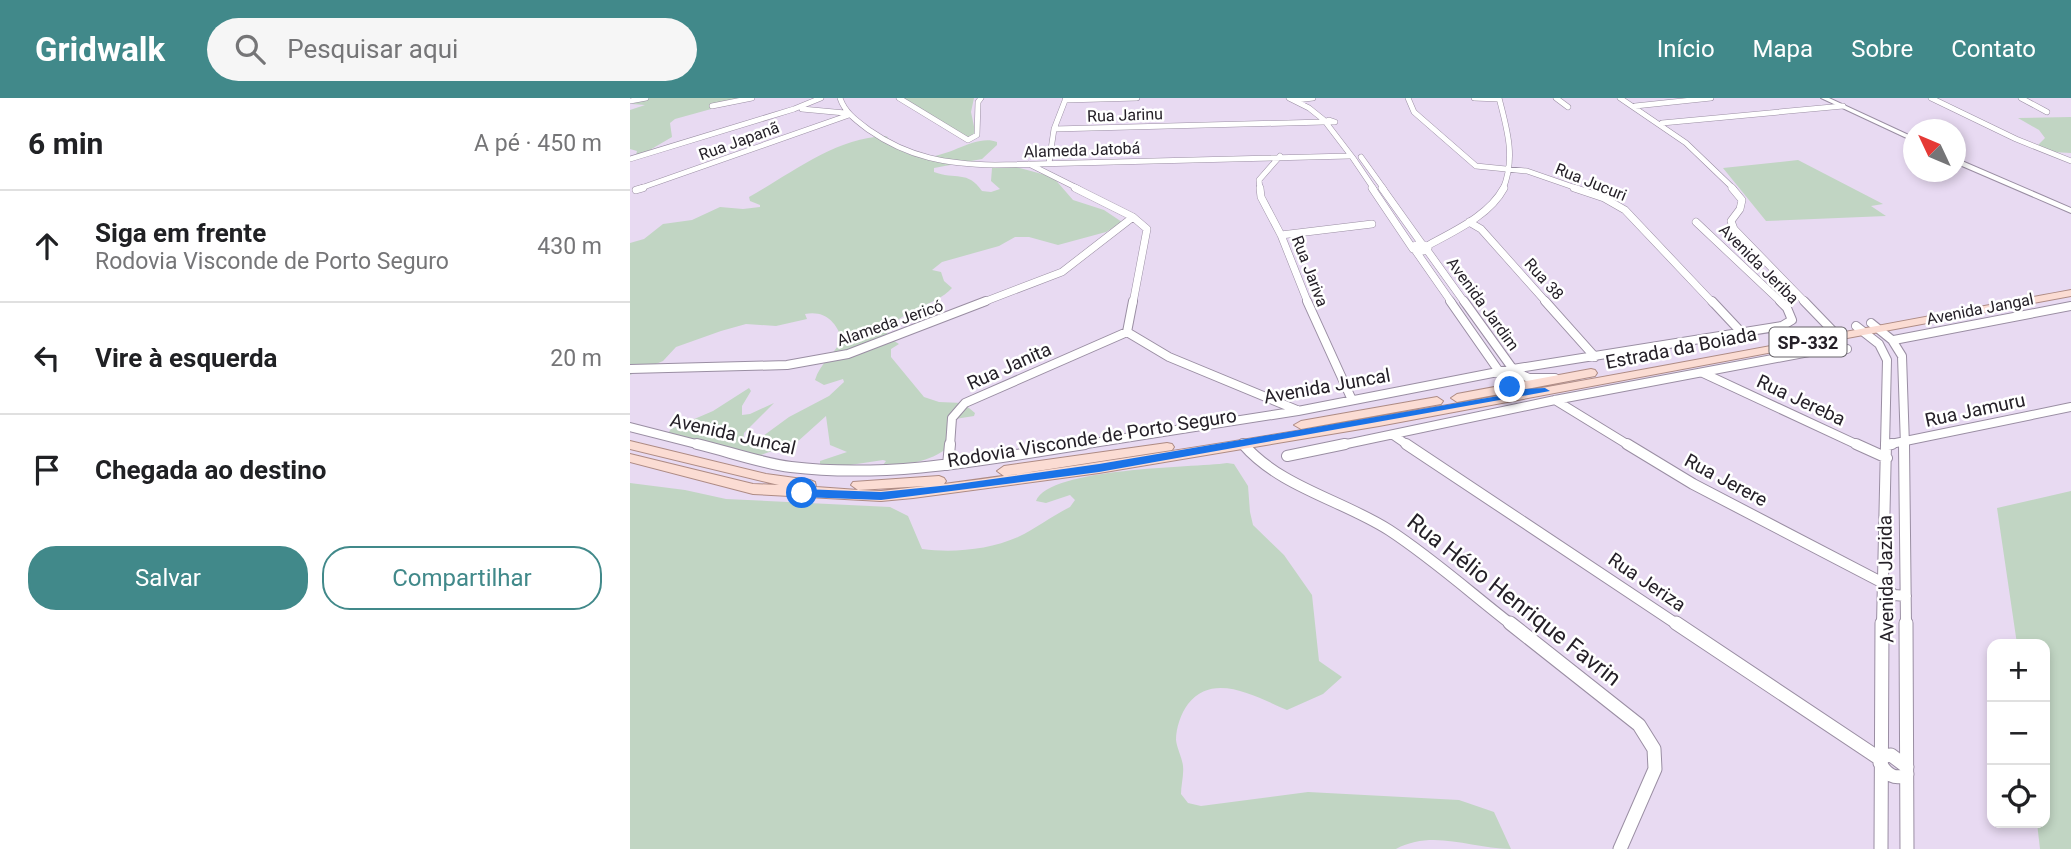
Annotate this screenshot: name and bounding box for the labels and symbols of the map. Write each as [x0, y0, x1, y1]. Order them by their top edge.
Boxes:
street label: Rua Jarinu [1087, 104, 1163, 126]
street label: Rua Japanã [696, 118, 782, 164]
north arrow [1903, 119, 1966, 182]
street label: Alameda Jatobá [1023, 138, 1141, 162]
street label: Rua Jucuri [1552, 159, 1630, 205]
street label: Avenida Jeriba [1715, 220, 1803, 308]
street label: Rua Jariva [1288, 233, 1332, 309]
street label: Avenida Jardim [1443, 254, 1523, 354]
street label: Rua 38 [1520, 254, 1568, 304]
street label: Avenida Jangal [1925, 289, 2035, 329]
street label: Alameda Jericó [834, 296, 946, 350]
street label: Estrada da Boiada [1603, 322, 1759, 374]
road number: SP-332 [1770, 328, 1846, 356]
street label: Rua Janita [963, 337, 1055, 395]
street label: Avenida Juncal [1262, 364, 1392, 408]
street label: Rua Jereba [1753, 369, 1849, 431]
route end [1494, 371, 1525, 402]
street label: Rua Jamuru [1923, 388, 2027, 432]
street label: Rodovia Visconde de Porto Seguro [946, 404, 1238, 472]
street label: Avenida Juncal [668, 408, 798, 460]
street label: Rua Jerere [1681, 449, 1771, 511]
route start [786, 477, 817, 508]
street label: Rua Hélio Henrique Favrin [1402, 508, 1626, 692]
street label: Avenida Jazida [1873, 515, 1899, 643]
street label: Rua Jeriza [1604, 548, 1690, 616]

